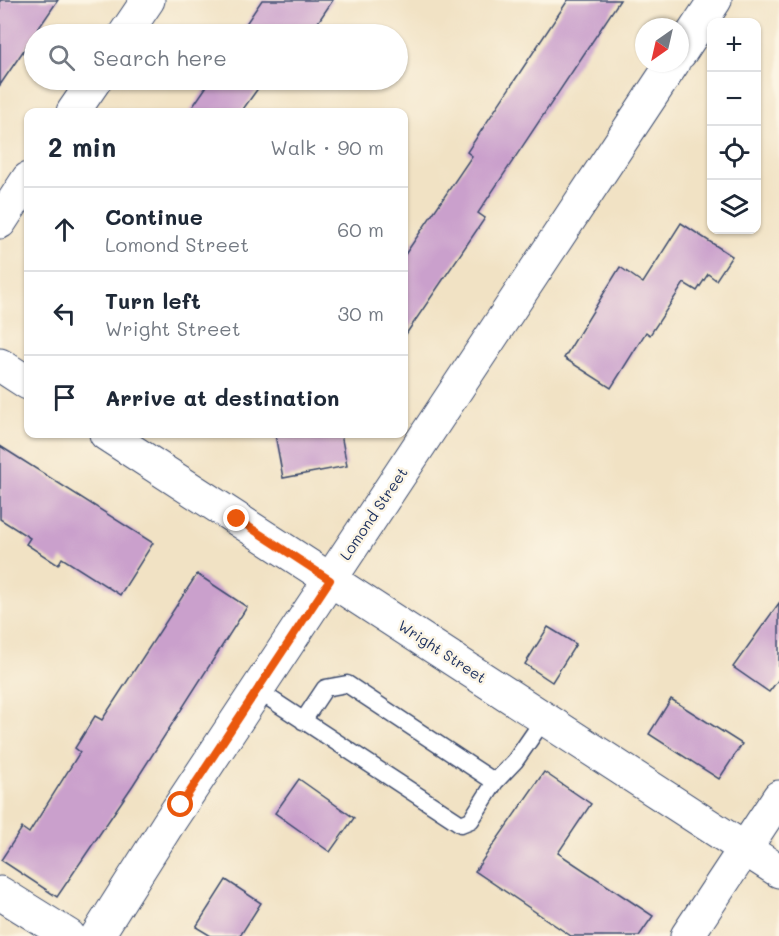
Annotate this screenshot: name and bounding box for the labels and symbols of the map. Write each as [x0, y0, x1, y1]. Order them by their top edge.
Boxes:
north arrow [635, 18, 689, 72]
street label: Lomond Street [335, 463, 412, 564]
route end [223, 505, 249, 531]
street label: Wright Street [394, 615, 491, 687]
route start [167, 791, 193, 817]

